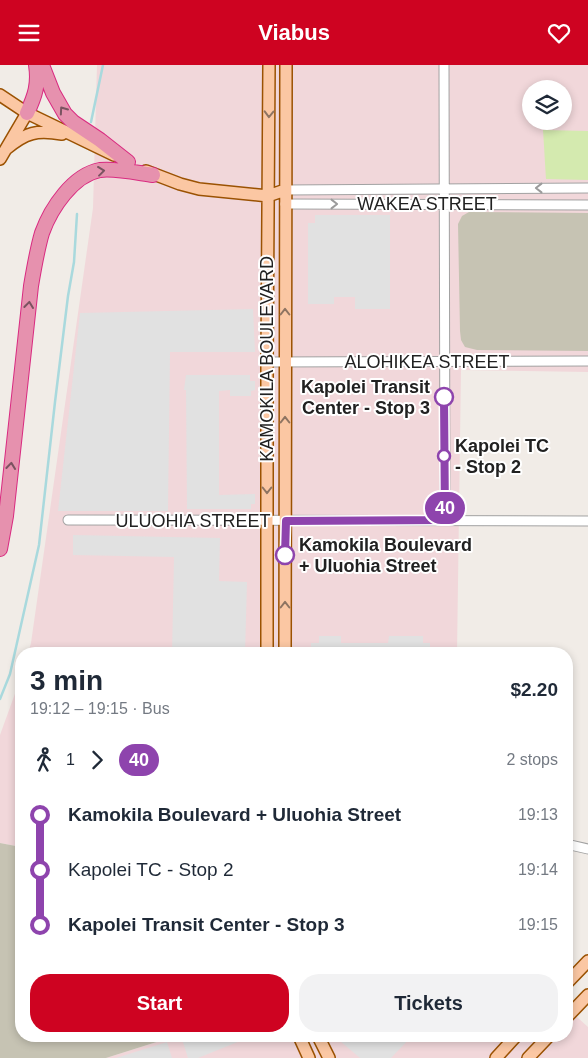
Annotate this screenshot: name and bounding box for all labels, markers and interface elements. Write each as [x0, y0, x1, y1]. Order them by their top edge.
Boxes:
icon: menu [15, 19, 43, 47]
icon: heart [545, 19, 573, 47]
text: Viabus [258, 20, 330, 45]
map controls [522, 80, 572, 130]
button: layers [522, 80, 572, 130]
one-way arrow [60, 106, 70, 115]
one-way arrow [264, 110, 274, 118]
one-way arrow [97, 166, 105, 177]
one-way arrow [535, 183, 543, 193]
street label: WAKEA STREET [357, 194, 497, 214]
one-way arrow [330, 199, 338, 209]
street label: KAMOKILA BOULEVARD [257, 256, 277, 462]
one-way arrow [23, 300, 34, 308]
one-way arrow [280, 308, 290, 316]
street label: ALOHIKEA STREET [344, 352, 510, 372]
place label: Kapolei Transit Center - Stop 3 [301, 377, 430, 418]
marker: Kapolei Transit Center - Stop 3 [434, 387, 454, 407]
one-way arrow [280, 416, 290, 424]
place label: Kapolei TC - Stop 2 [455, 436, 549, 477]
marker: Kapolei TC - Stop 2 [437, 449, 451, 463]
one-way arrow [5, 462, 16, 470]
one-way arrow [262, 486, 272, 494]
line badge: 40 [422, 492, 468, 524]
text: 40 [435, 498, 455, 518]
street label: ULUOHIA STREET [115, 511, 271, 531]
place label: Kamokila Boulevard + Uluohia Street [299, 535, 472, 576]
marker: Kamokila Boulevard + Uluohia Street [275, 545, 295, 565]
one-way arrow [280, 601, 290, 608]
text: 3 min [30, 665, 103, 696]
text: $2.20 [510, 679, 558, 700]
text: 19:12 – 19:15 · Bus [30, 700, 170, 717]
icon: walk [30, 746, 58, 774]
icon: forward [83, 746, 111, 774]
text: 40 [129, 750, 149, 770]
text: 1 [66, 751, 75, 768]
text: 2 stops [506, 751, 558, 768]
text: Kamokila Boulevard + Uluohia Street [68, 804, 401, 825]
text: 19:13 [518, 806, 558, 823]
text: Kapolei TC - Stop 2 [68, 859, 233, 880]
text: 19:14 [518, 861, 558, 878]
text: Kapolei Transit Center - Stop 3 [68, 914, 345, 935]
text: 19:15 [518, 916, 558, 933]
button: Start [30, 974, 289, 1032]
button: Tickets [299, 974, 558, 1032]

